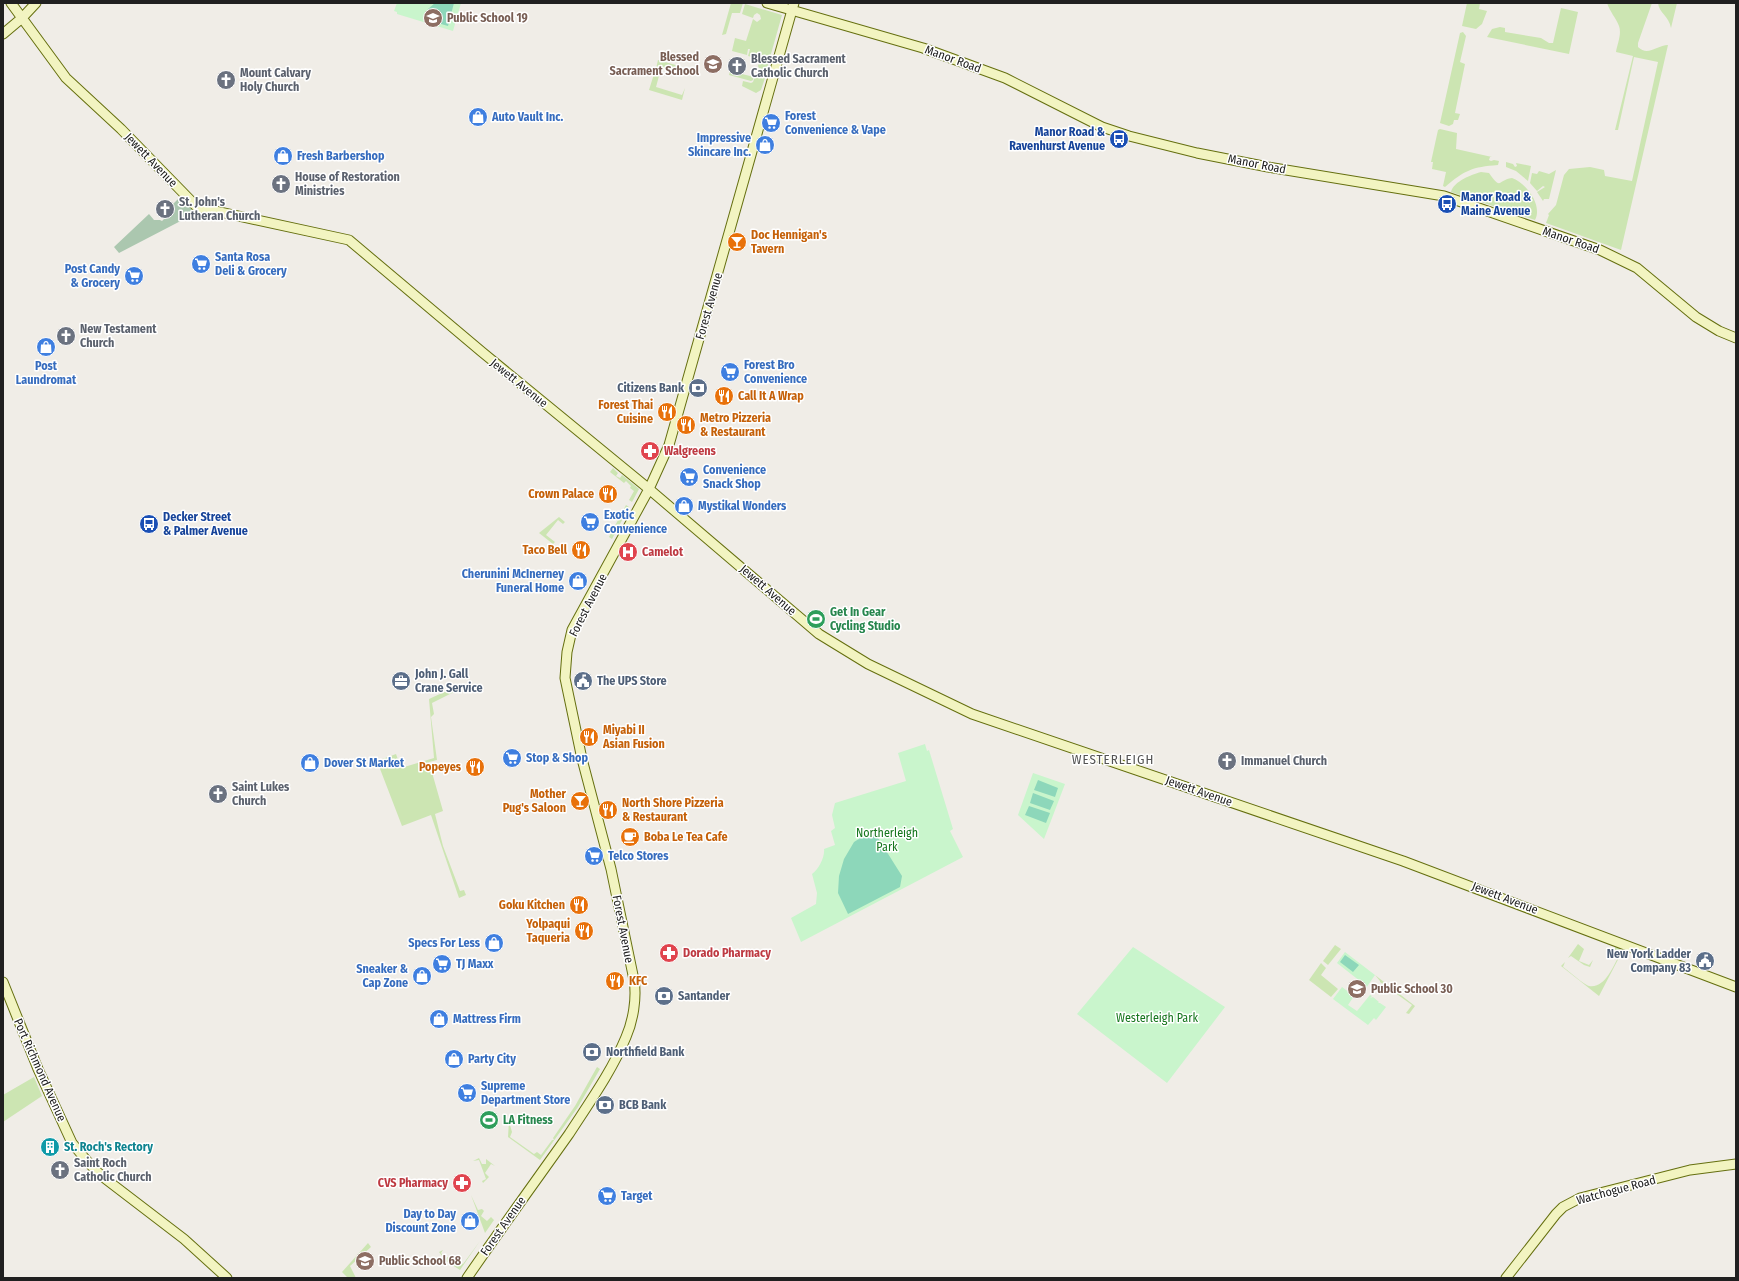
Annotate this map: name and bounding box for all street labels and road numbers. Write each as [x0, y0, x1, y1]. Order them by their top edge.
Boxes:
street label: Manor Road [923, 42, 983, 76]
street label: Jewett Avenue [122, 130, 180, 190]
street label: Manor Road [1227, 152, 1287, 176]
street label: Manor Road [1541, 224, 1601, 256]
street label: Forest Avenue [693, 271, 725, 341]
street label: Jewett Avenue [487, 356, 551, 410]
street label: Jewett Avenue [737, 562, 799, 618]
street label: Forest Avenue [566, 571, 610, 639]
street label: Jewett Avenue [1164, 773, 1234, 809]
street label: Jewett Avenue [1470, 879, 1540, 917]
street label: Forest Avenue [610, 894, 636, 964]
street label: Port Richmond Avenue [11, 1016, 69, 1124]
street label: Watchogue Road [1575, 1173, 1657, 1207]
street label: Forest Avenue [478, 1194, 529, 1258]

